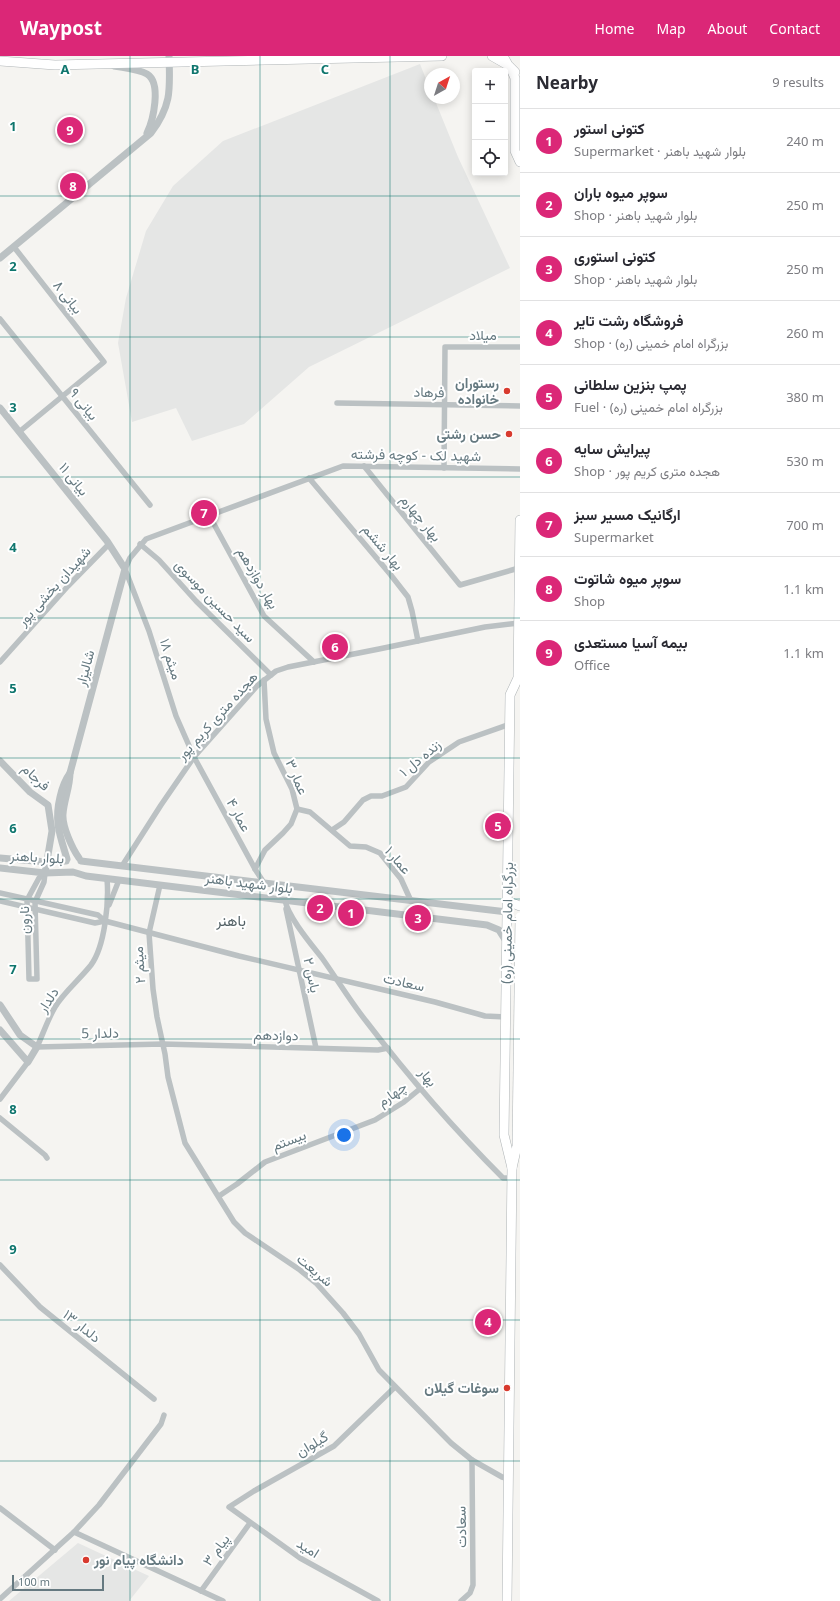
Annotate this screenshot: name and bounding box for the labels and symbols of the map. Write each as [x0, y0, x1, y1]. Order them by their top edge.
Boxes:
text: A [61, 60, 70, 78]
text: B [191, 60, 199, 78]
text: C [321, 60, 329, 78]
north arrow [424, 68, 460, 104]
pin: 9 [57, 115, 83, 145]
text: 1 [9, 117, 17, 135]
pin: 8 [60, 171, 86, 201]
text: 2 [9, 257, 17, 275]
street label: بیانی ۸ [49, 276, 88, 317]
street label: میلاد [469, 325, 497, 344]
place label: رستوران خانواده [455, 373, 499, 408]
street label: فرهاد [413, 382, 445, 401]
street label: بیانی ۹ [66, 384, 103, 424]
marker: رستوران خانواده [502, 386, 512, 396]
text: 3 [9, 398, 17, 416]
place label: حسن رشتی [436, 424, 501, 443]
marker: حسن رشتی [504, 429, 514, 439]
street label: شهید لک - کوچه فرشته [351, 444, 481, 466]
street label: بیانی ۱۱ [55, 458, 94, 499]
street label: بهار چهارم [396, 490, 446, 546]
pin: 7 [191, 498, 217, 528]
street label: بهار ششم [358, 520, 408, 574]
text: 4 [9, 538, 17, 556]
street label: شهیدان بخشی پور [12, 542, 95, 631]
street label: بهار دوازدهم [233, 543, 284, 612]
street label: سید حسین موسوی [171, 555, 260, 646]
pin: 6 [322, 632, 348, 662]
street label: میثم ۱۸ [156, 636, 187, 682]
street label: شالیزار [70, 648, 98, 689]
street label: هجده متری کریم پور [171, 667, 262, 765]
text: 5 [9, 679, 17, 697]
street label: زنده دل ۱ [395, 735, 445, 781]
street label: عمار ۳ [282, 756, 313, 797]
street label: فرجام [18, 759, 55, 795]
street label: عمار ۴ [223, 795, 256, 835]
pin: 5 [485, 811, 511, 841]
text: 6 [9, 819, 17, 837]
street label: عمار ۱ [381, 842, 416, 878]
street label: بلوار باهنر [8, 846, 65, 867]
street label: بزرگراه امام خمینی (ره) [496, 862, 517, 984]
street label: بلوار شهید باهنر [203, 868, 294, 897]
pin: 2 [307, 893, 333, 923]
pin: 1 [338, 898, 364, 928]
pin: 3 [405, 903, 431, 933]
street label: نارون [14, 906, 33, 934]
district label: باهنر [215, 910, 246, 930]
street label: میثم ۲ [128, 946, 149, 984]
street label: یاس ۲ [300, 956, 325, 994]
text: 7 [9, 960, 17, 978]
street label: سعادت [382, 968, 427, 995]
street label: دلدار [32, 983, 63, 1017]
street label: دلدار 5 [81, 1023, 119, 1042]
street label: دوازدهم [253, 1025, 299, 1044]
street label: بهار [414, 1062, 442, 1090]
street label: چهارم [373, 1077, 411, 1111]
text: 8 [9, 1100, 17, 1118]
street label: بیستم [269, 1124, 309, 1155]
your location [334, 1125, 354, 1145]
text: 9 [9, 1240, 17, 1258]
street label: شریعت [293, 1249, 337, 1290]
street label: دلدار ۱۳ [60, 1305, 105, 1347]
pin: 4 [475, 1307, 501, 1337]
place label: سوغات گیلان [424, 1378, 499, 1397]
marker: سوغات گیلان [502, 1383, 512, 1393]
street label: گیلوان [292, 1426, 332, 1461]
street label: سعادت [451, 1506, 470, 1548]
street label: پیام ۳ [198, 1530, 234, 1570]
street label: امید [293, 1533, 323, 1562]
place label: دانشگاه پیام نور [93, 1550, 184, 1570]
marker: دانشگاه پیام نور [81, 1555, 91, 1565]
scale bar [12, 1573, 104, 1592]

